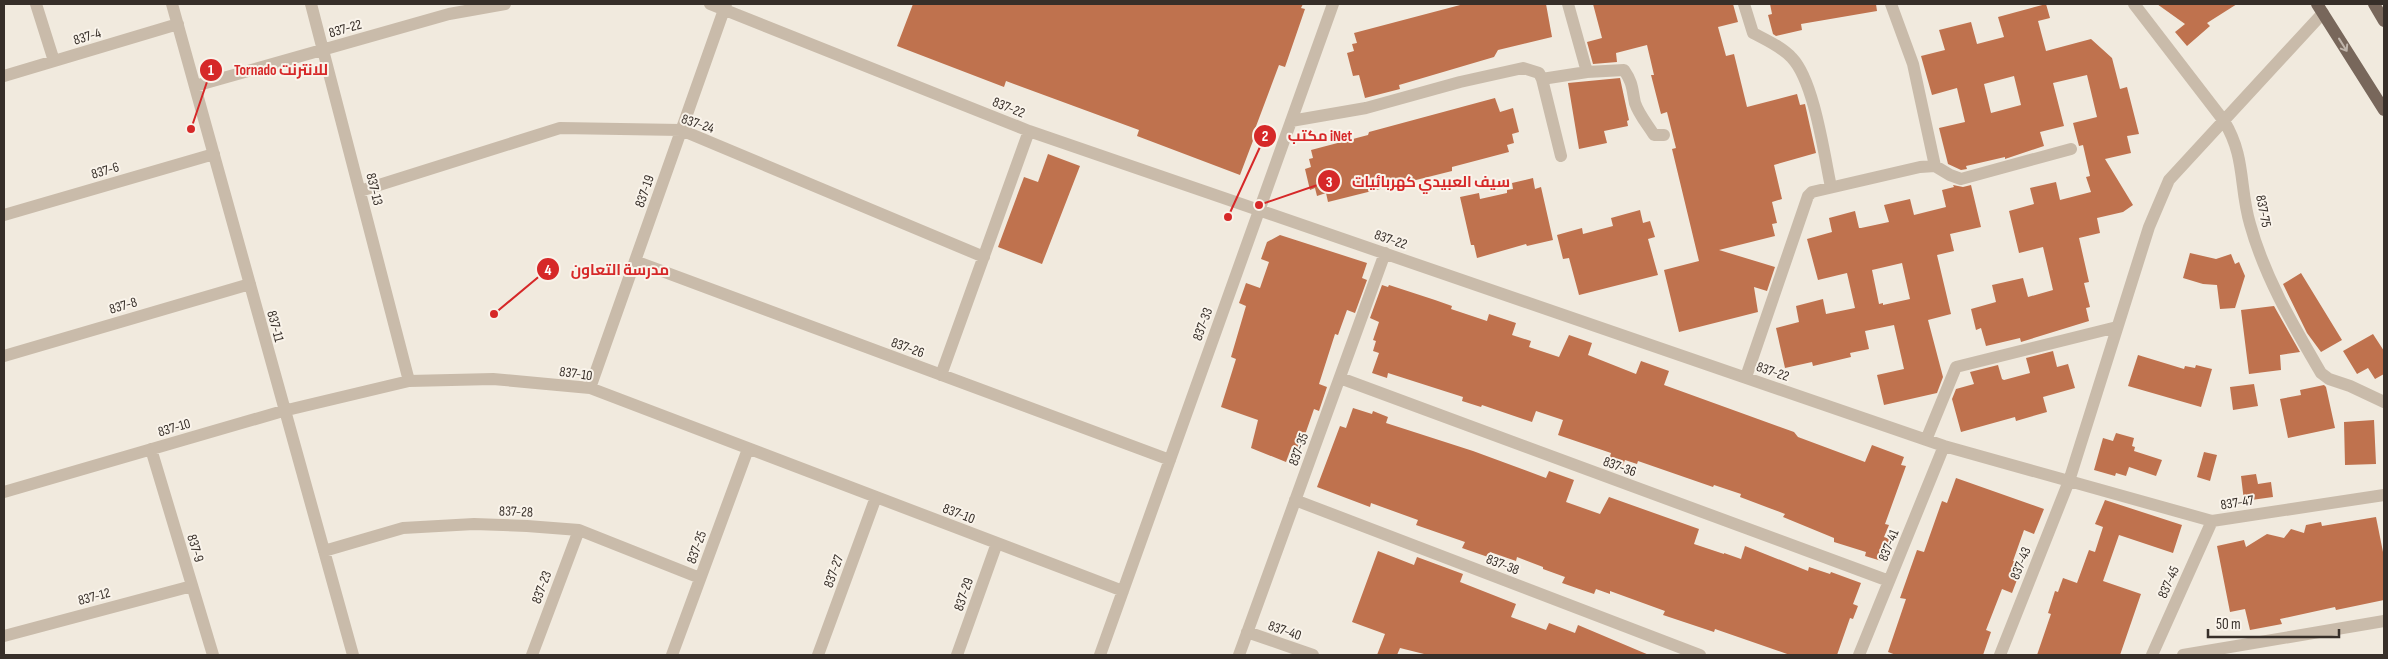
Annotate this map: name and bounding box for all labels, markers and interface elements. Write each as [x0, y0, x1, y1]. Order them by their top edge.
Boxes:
street label: 837-22 [327, 16, 364, 41]
street label: 837-4 [71, 24, 103, 49]
one-way arrow [2338, 38, 2349, 52]
callout: Tornado للانترنت [198, 55, 338, 85]
text: 1 [208, 61, 214, 80]
text: Tornado للانترنت [234, 61, 328, 80]
street label: 837-22 [990, 93, 1028, 122]
street label: 837-24 [679, 110, 717, 137]
callout: مكتب iNet [1253, 121, 1362, 151]
text: 2 [1262, 127, 1268, 146]
text: مكتب iNet [1288, 127, 1352, 146]
street label: 837-6 [89, 158, 121, 183]
callout: سيف العبيدي كهربائيات [1317, 166, 1520, 196]
street label: 837-13 [362, 171, 387, 207]
street label: 837-19 [631, 173, 658, 210]
text: 3 [1326, 173, 1333, 192]
text: سيف العبيدي كهربائيات [1352, 173, 1510, 194]
street label: 837-75 [2252, 193, 2275, 229]
street label: 837-22 [1372, 226, 1410, 253]
callout: مدرسة التعاون [536, 254, 679, 284]
text: 4 [545, 261, 552, 280]
text: مدرسة التعاون [571, 261, 669, 280]
street label: 837-8 [107, 293, 139, 318]
street label: 837-33 [1189, 305, 1216, 343]
street label: 837-11 [263, 309, 288, 344]
street label: 837-26 [889, 334, 927, 361]
street label: 837-22 [1754, 358, 1792, 385]
street label: 837-10 [558, 363, 594, 384]
street label: 837-10 [156, 415, 192, 440]
street label: 837-35 [1285, 430, 1312, 468]
street label: 837-36 [1601, 453, 1639, 480]
street label: 837-47 [2219, 491, 2255, 514]
street label: 837-10 [940, 500, 977, 527]
street label: 837-28 [499, 502, 533, 521]
street label: 837-41 [1874, 527, 1903, 564]
street label: 837-25 [683, 528, 710, 566]
street label: 837-9 [183, 532, 208, 564]
street label: 837-43 [2006, 544, 2035, 582]
street label: 837-38 [1484, 550, 1522, 579]
street label: 837-27 [820, 552, 847, 590]
street label: 837-45 [2154, 563, 2183, 601]
street label: 837-23 [528, 568, 555, 606]
street label: 837-29 [950, 575, 977, 613]
street label: 837-12 [76, 584, 112, 609]
scale bar [2208, 606, 2339, 638]
text: 50 m [2216, 615, 2241, 634]
street label: 837-40 [1266, 617, 1304, 644]

